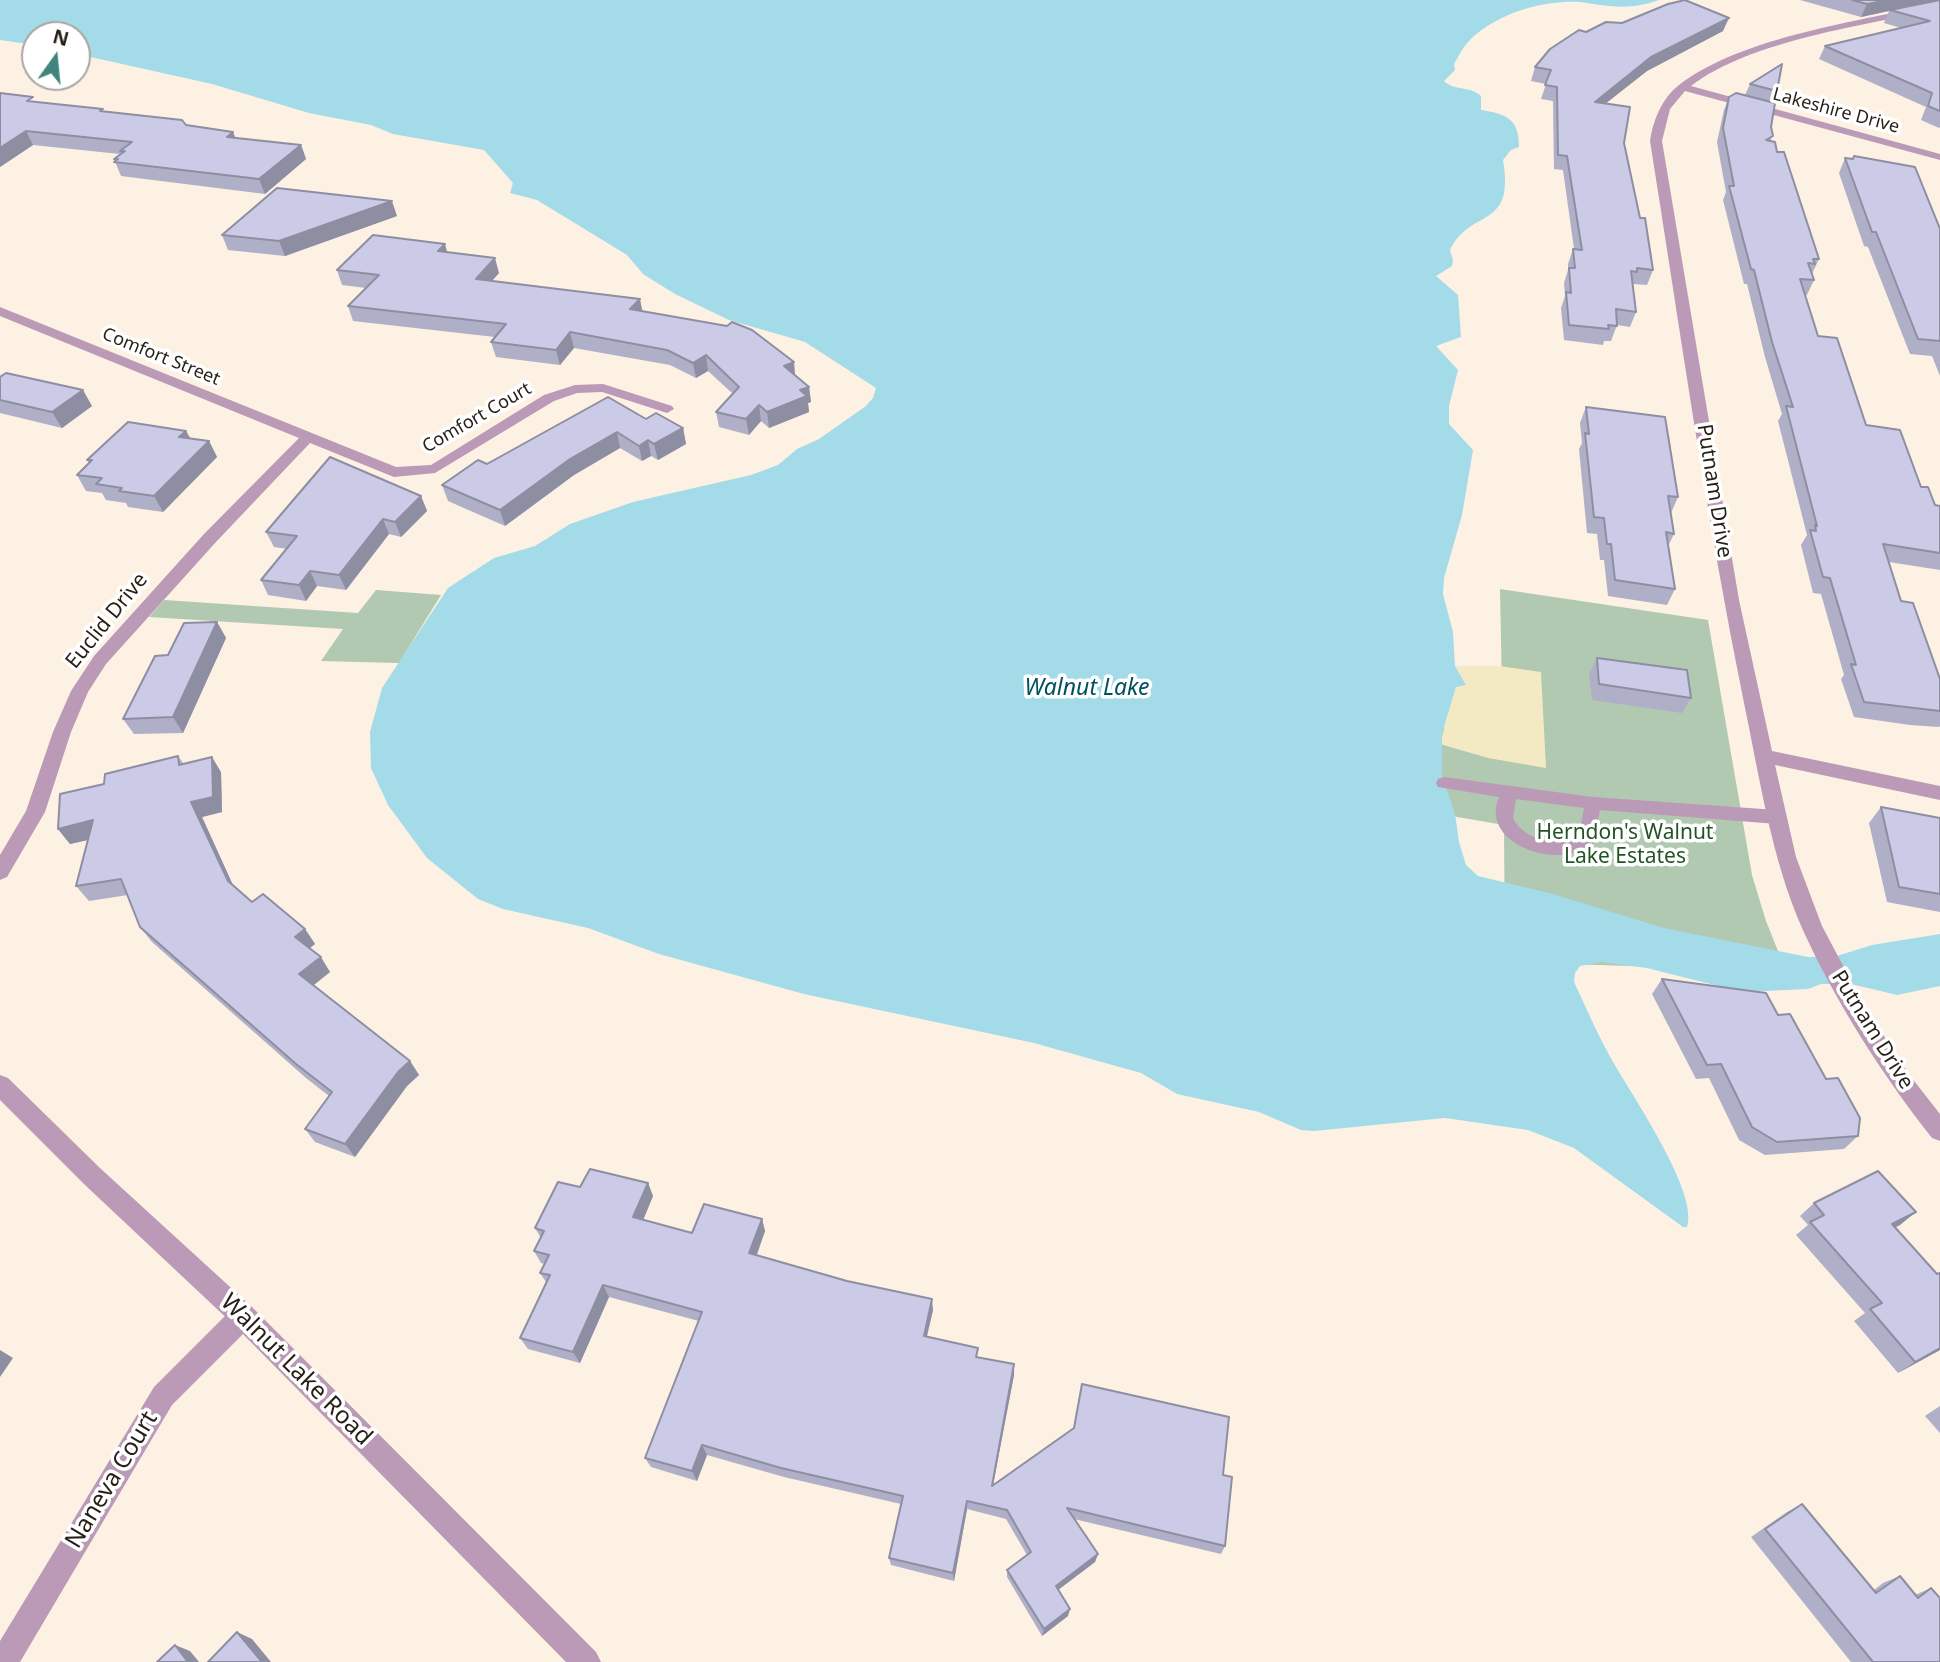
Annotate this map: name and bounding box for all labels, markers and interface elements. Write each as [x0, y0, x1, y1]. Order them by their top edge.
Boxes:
north arrow [21, 21, 91, 91]
text: N [50, 23, 72, 52]
street label: Lakeshire Drive [1770, 84, 1902, 138]
street label: Comfort Street [99, 324, 223, 390]
street label: Comfort Court [419, 378, 535, 458]
street label: Putnam Drive [1691, 422, 1737, 560]
street label: Euclid Drive [61, 568, 153, 674]
water label: Walnut Lake [1025, 674, 1149, 702]
park label: Herndon's Walnut Lake Estates [1537, 820, 1713, 870]
street label: Putnam Drive [1826, 966, 1918, 1094]
street label: Walnut Lake Road [214, 1288, 378, 1452]
street label: Naneva Court [60, 1406, 164, 1554]

